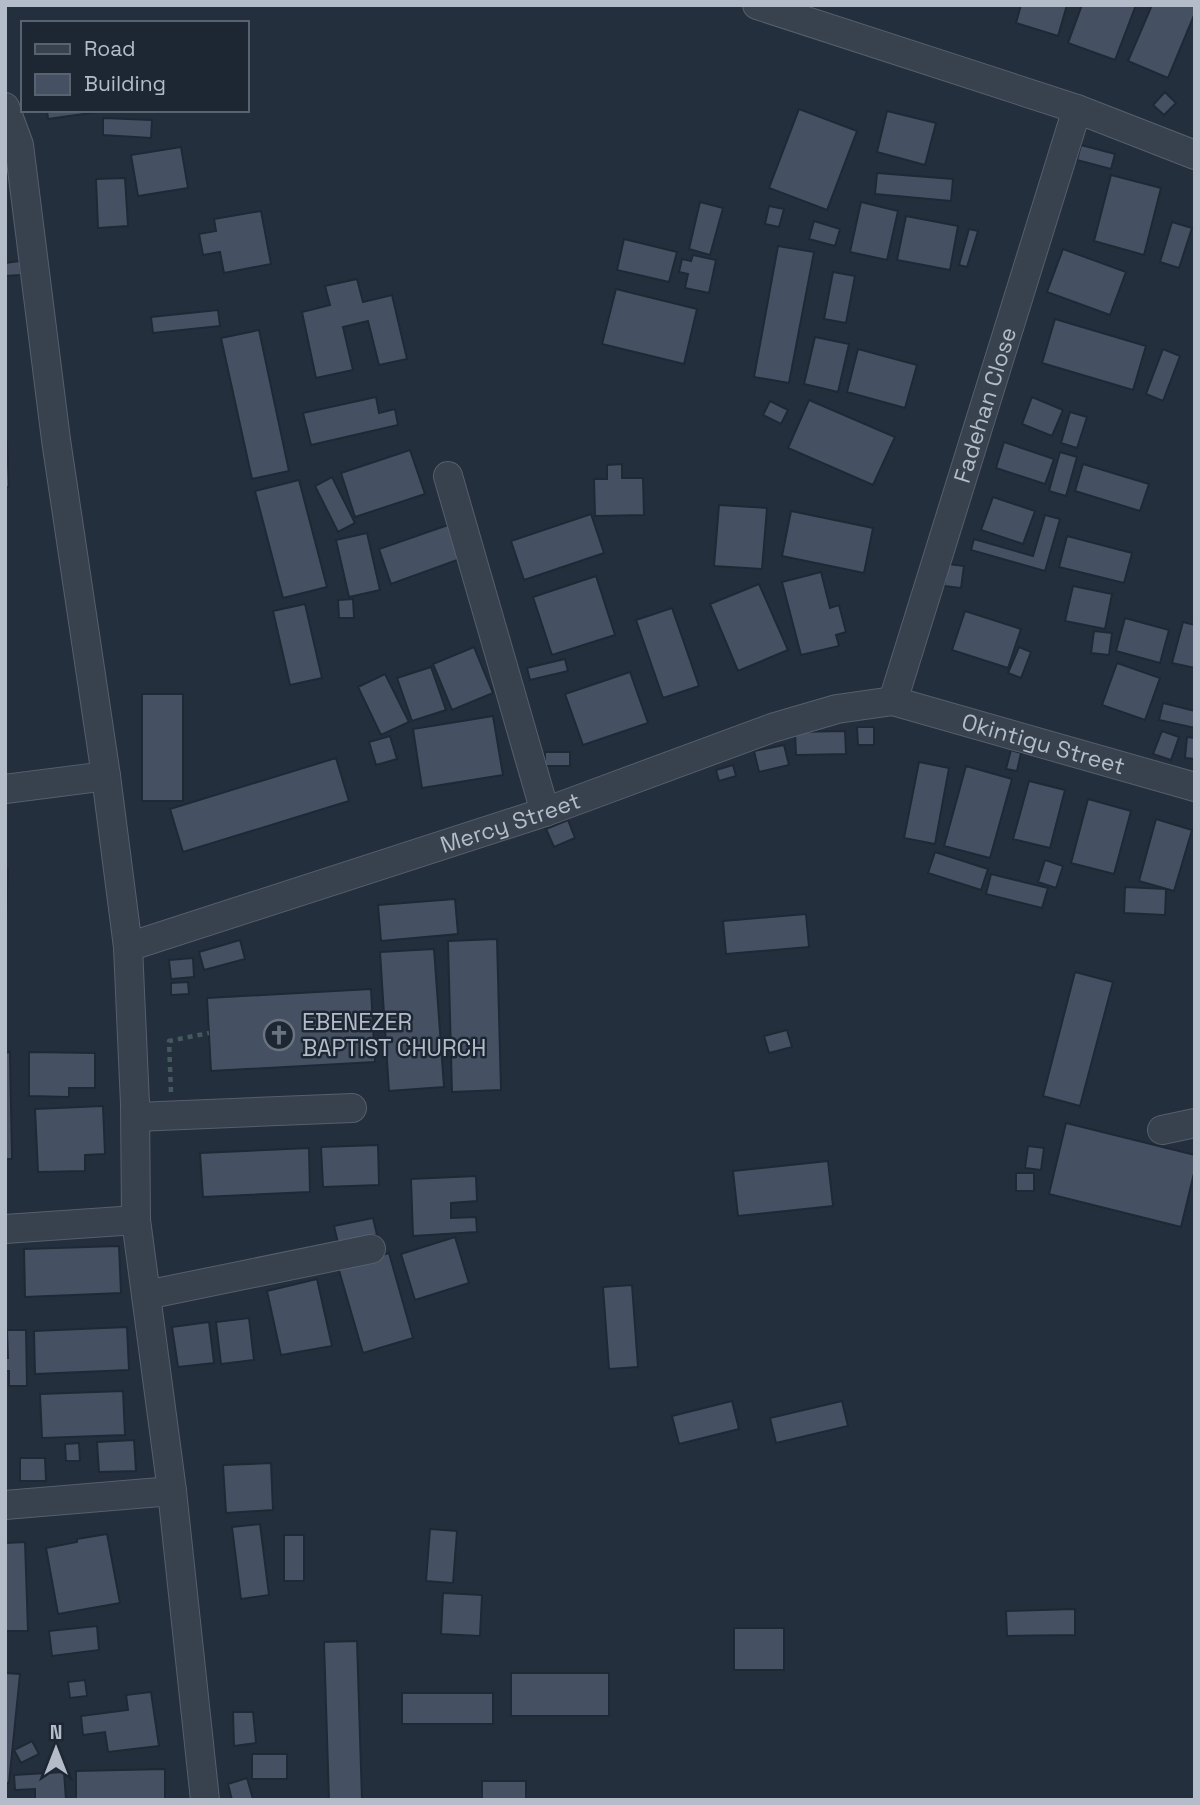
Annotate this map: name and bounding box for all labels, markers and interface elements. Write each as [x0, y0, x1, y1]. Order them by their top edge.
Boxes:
legend [21, 21, 248, 112]
text: Road [84, 35, 136, 62]
text: Building [84, 70, 166, 97]
street label: Fadehan Close [947, 323, 1023, 486]
street label: Okintigu Street [958, 706, 1129, 781]
street label: Mercy Street [436, 785, 585, 860]
place label: EBENEZER BAPTIST CHURCH [302, 1007, 486, 1063]
church icon: EBENEZER BAPTIST CHURCH [262, 1018, 296, 1052]
north arrow [21, 1714, 91, 1784]
text: N [50, 1720, 62, 1745]

